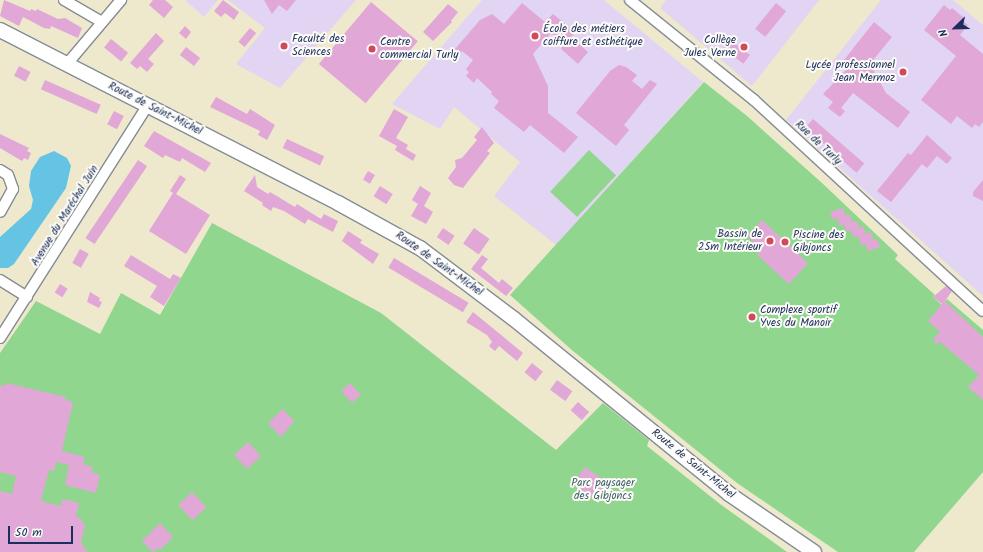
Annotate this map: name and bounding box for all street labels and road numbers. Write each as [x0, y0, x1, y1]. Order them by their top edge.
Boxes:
street label: Route de Saint-Michel [106, 80, 204, 138]
street label: Rue de Turly [792, 118, 844, 168]
street label: Avenue du Maréchal Juin [29, 163, 101, 269]
street label: Route de Saint-Michel [393, 229, 485, 299]
street label: Route de Saint-Michel [649, 426, 737, 502]

